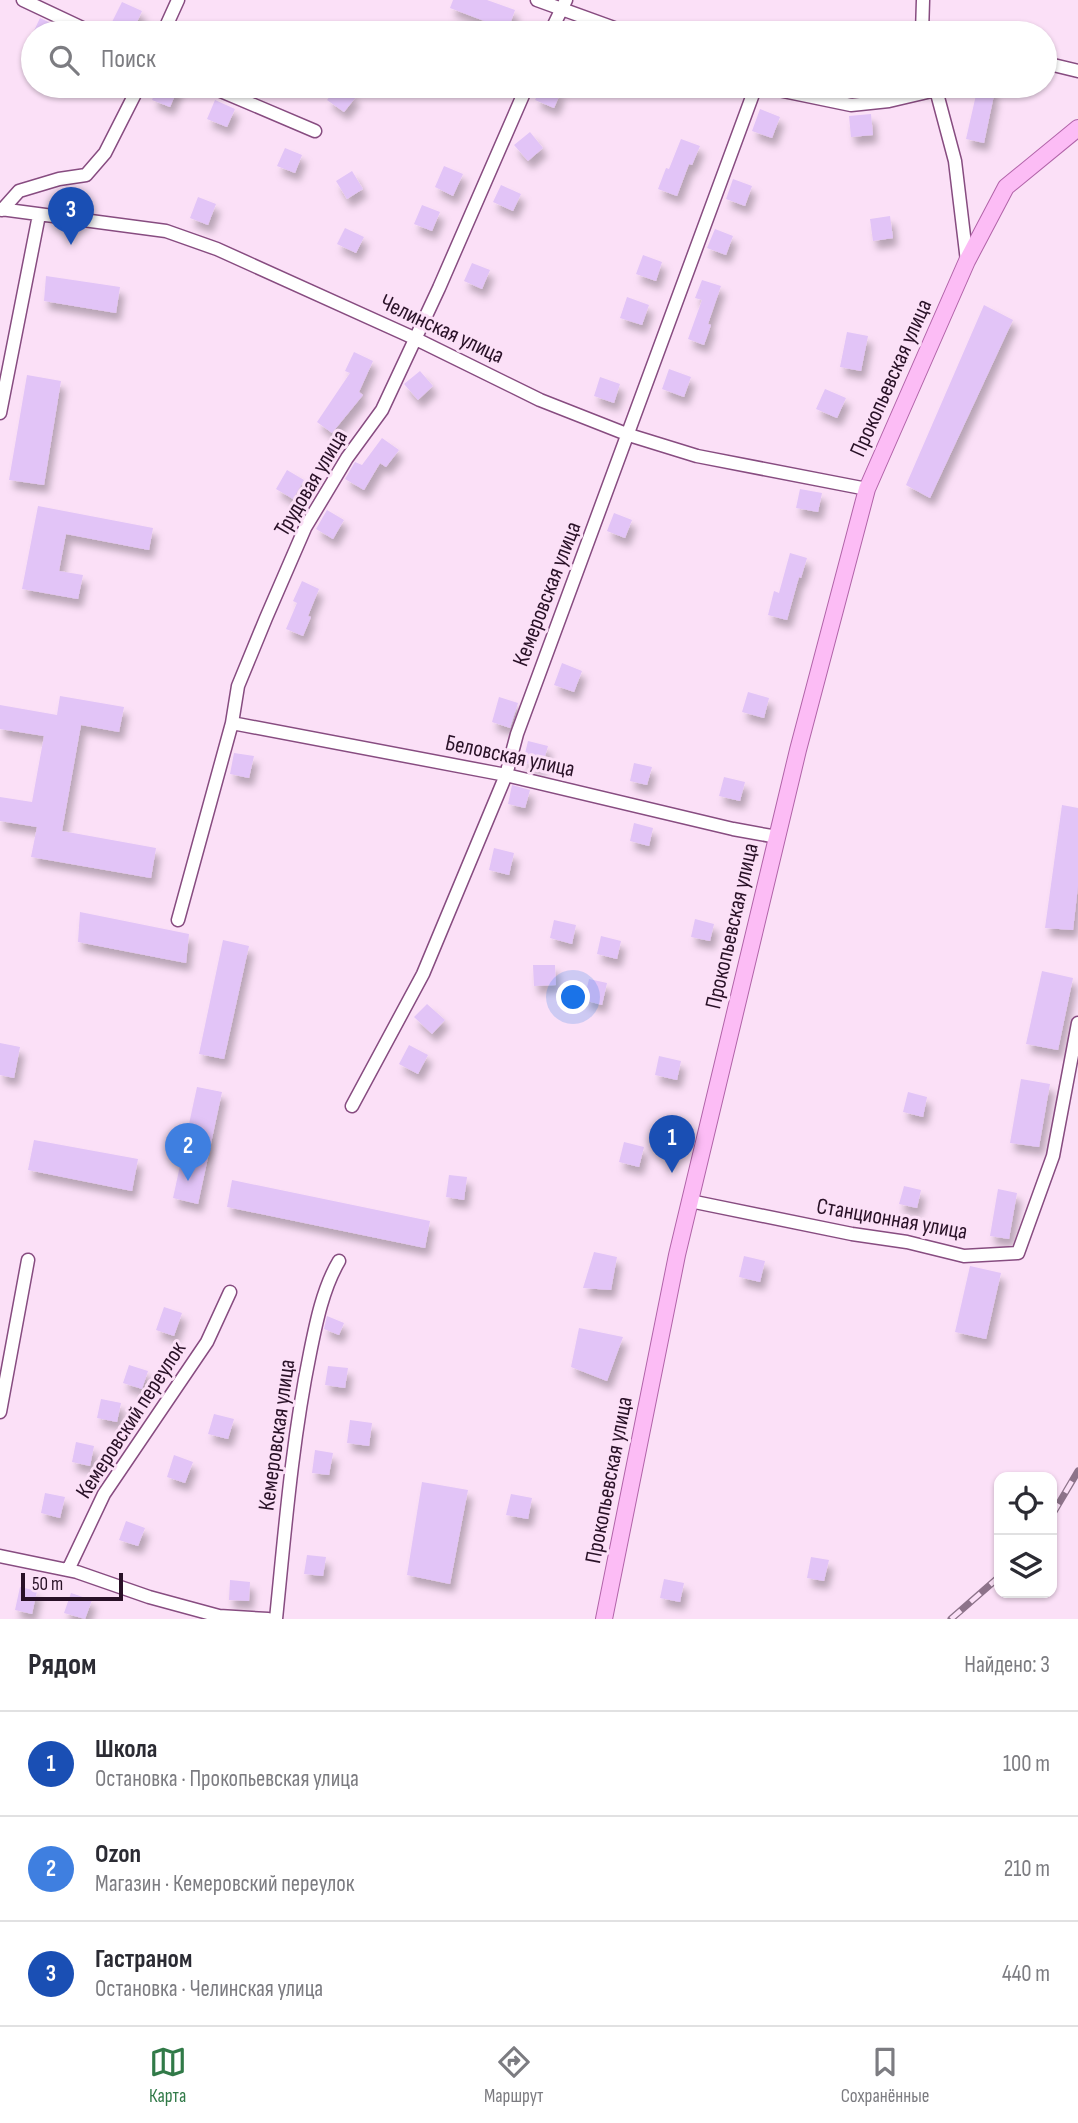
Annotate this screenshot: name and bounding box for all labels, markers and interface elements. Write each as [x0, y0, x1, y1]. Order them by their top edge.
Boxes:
search box [21, 21, 1057, 98]
icon: search [45, 41, 83, 79]
text: Поиск [101, 44, 156, 75]
pin: 3 [48, 187, 94, 245]
street label: Челинская улица [375, 288, 509, 370]
street label: Прокопьевская улица [844, 295, 938, 461]
street label: Трудовая улица [268, 425, 354, 541]
street label: Кемеровская улица [507, 518, 587, 670]
street label: Беловская улица [443, 729, 577, 783]
street label: Прокопьевская улица [699, 840, 765, 1012]
your location [556, 980, 590, 1014]
pin: 1 [649, 1115, 695, 1173]
pin: 2 [165, 1123, 211, 1181]
street label: Станционная улица [814, 1192, 970, 1246]
street label: Кемеровский переулок [70, 1336, 192, 1504]
street label: Кемеровская улица [253, 1358, 301, 1512]
street label: Прокопьевская улица [579, 1394, 639, 1566]
map controls [994, 1472, 1057, 1598]
button: locate [994, 1472, 1057, 1535]
button: layers [994, 1535, 1057, 1598]
scale bar [21, 1570, 122, 1602]
text: 50 m [32, 1573, 63, 1596]
text: Рядом [28, 1647, 96, 1683]
text: Найдено: 3 [964, 1651, 1050, 1679]
text: Школа [95, 1734, 158, 1765]
text: 1 [46, 1750, 56, 1778]
text: 100 m [1003, 1750, 1050, 1778]
text: Остановка · Прокопьевская улица [95, 1765, 359, 1793]
text: Ozon [95, 1839, 141, 1870]
text: 2 [46, 1855, 56, 1883]
text: 210 m [1004, 1855, 1050, 1883]
text: Магазин · Кемеровский переулок [95, 1870, 355, 1898]
text: Гастраном [95, 1944, 192, 1975]
text: 3 [46, 1960, 56, 1988]
text: 440 m [1002, 1960, 1050, 1988]
text: Остановка · Челинская улица [95, 1975, 323, 2003]
tab: Карта [149, 2043, 187, 2108]
tab: Маршрут [484, 2043, 543, 2108]
tab: Сохранённые [841, 2043, 929, 2108]

